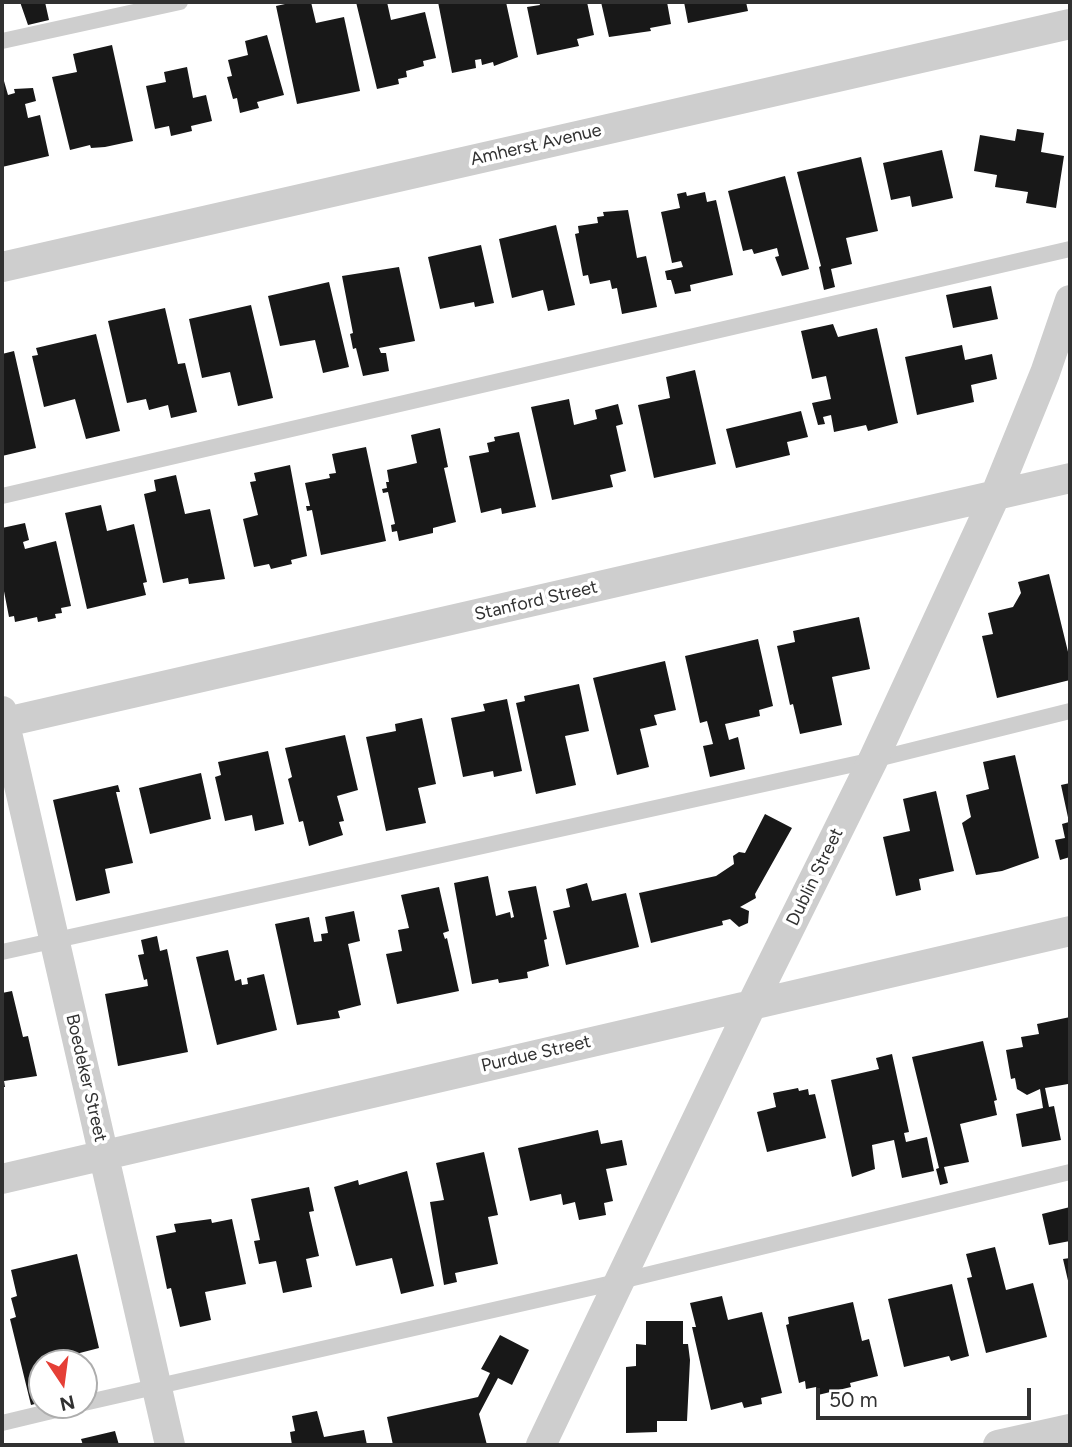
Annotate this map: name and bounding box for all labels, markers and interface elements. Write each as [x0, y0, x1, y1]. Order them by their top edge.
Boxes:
street label: Amherst Avenue [468, 119, 604, 171]
street label: Stanford Street [472, 576, 600, 626]
street label: Dublin Street [782, 825, 848, 929]
street label: Boedeker Street [61, 1012, 111, 1144]
street label: Purdue Street [479, 1031, 593, 1077]
north arrow [28, 1349, 98, 1419]
scale bar [820, 1374, 1035, 1418]
text: 50 m [829, 1387, 878, 1412]
text: N [58, 1390, 77, 1416]

